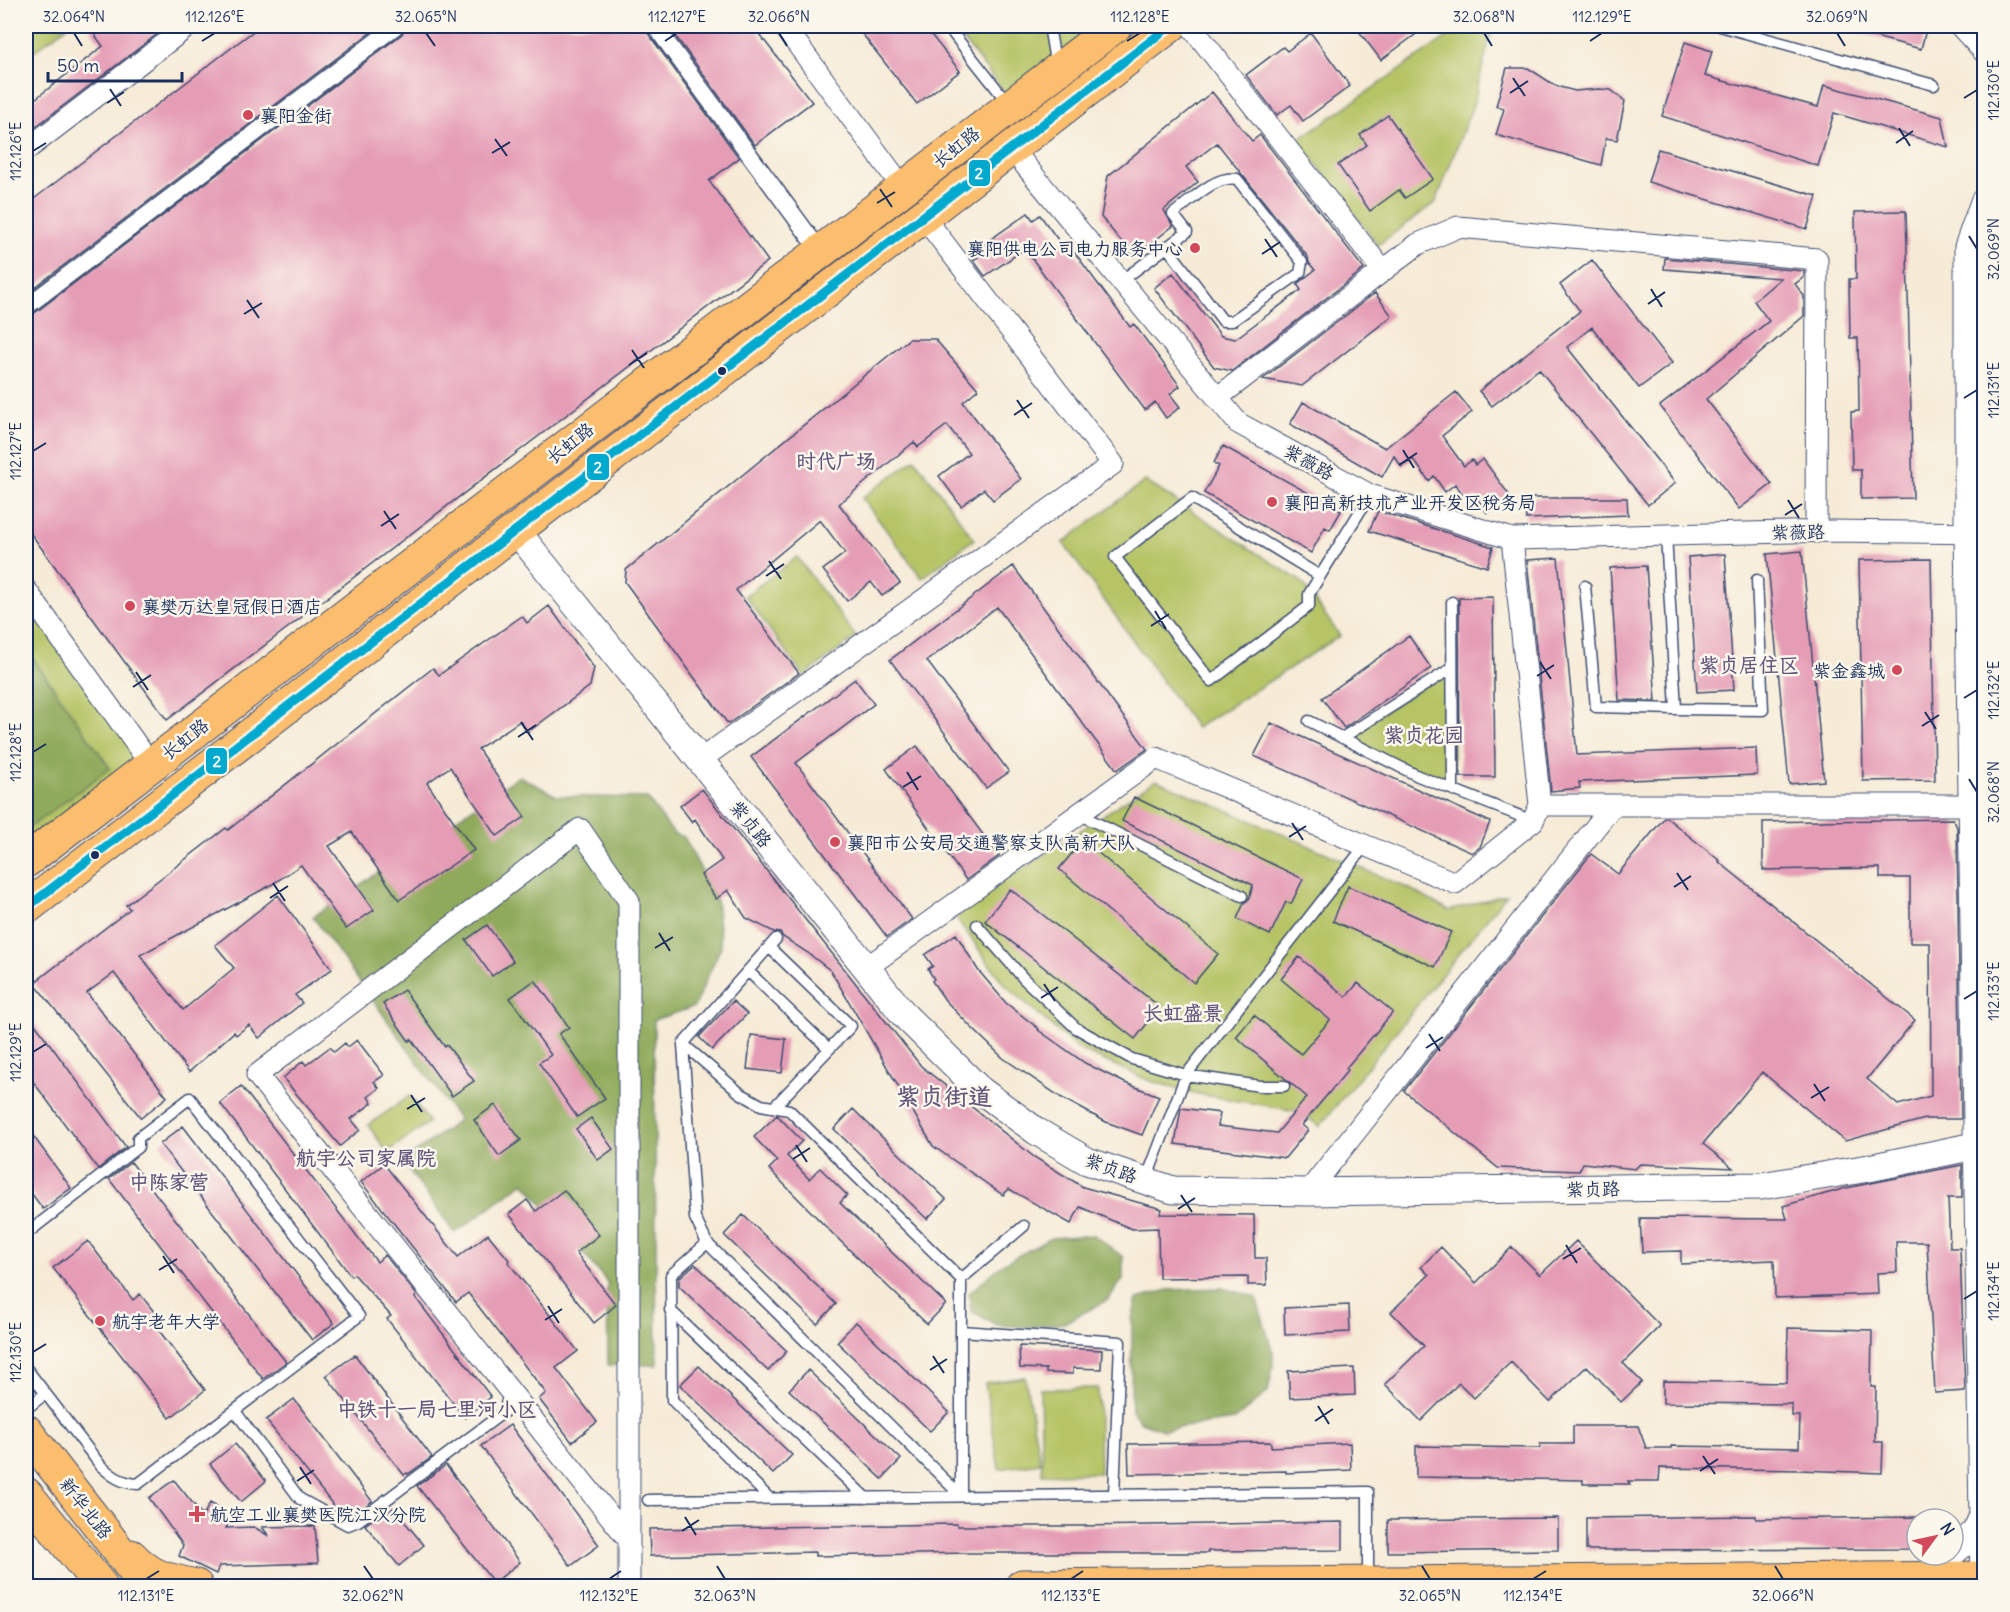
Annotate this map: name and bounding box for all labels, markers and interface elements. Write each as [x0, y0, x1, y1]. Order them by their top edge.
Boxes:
text: 32.064°N [43, 7, 105, 26]
text: 112.126°E [185, 7, 245, 26]
text: 32.065°N [395, 7, 457, 26]
text: 112.127°E [648, 7, 706, 26]
text: 32.066°N [748, 7, 810, 26]
text: 112.128°E [1110, 7, 1170, 26]
text: 32.068°N [1453, 7, 1515, 26]
text: 112.129°E [1572, 7, 1632, 26]
text: 32.069°N [1806, 7, 1868, 26]
scale bar [48, 45, 182, 83]
text: 50 m [57, 54, 99, 77]
text: 112.130°E [1984, 59, 2003, 120]
place label: 襄阳金街 [260, 104, 332, 127]
marker: 襄阳金街 [241, 108, 255, 122]
text: 112.126°E [6, 121, 25, 181]
street label: 长虹路 [928, 121, 984, 173]
line badge: 2 [968, 159, 991, 187]
text: 2 [975, 163, 984, 183]
text: 32.069°N [1984, 218, 2003, 280]
place label: 襄阳供电公司电力服务中心 [967, 237, 1183, 260]
marker: 襄阳供电公司电力服务中心 [1188, 241, 1202, 255]
text: 112.131°E [1984, 361, 2003, 418]
unlabelled marker [716, 365, 728, 377]
street label: 长虹路 [542, 417, 598, 469]
text: 112.127°E [6, 422, 25, 480]
street label: 紫薇路 [1280, 439, 1338, 485]
district label: 时代广场 [796, 448, 876, 473]
line badge: 2 [586, 453, 610, 481]
text: 2 [594, 457, 603, 477]
place label: 襄阳高新技术产业开发区税务局 [1284, 491, 1536, 514]
marker: 襄阳高新技术产业开发区税务局 [1265, 495, 1279, 509]
street label: 紫薇路 [1771, 520, 1825, 544]
place label: 襄樊万达皇冠假日酒店 [142, 595, 322, 618]
marker: 襄樊万达皇冠假日酒店 [123, 599, 137, 613]
district label: 紫贞居住区 [1699, 652, 1799, 677]
place label: 紫金鑫城 [1813, 659, 1885, 682]
text: 112.132°E [1984, 660, 2003, 720]
marker: 紫金鑫城 [1890, 663, 1904, 677]
street label: 长虹路 [157, 713, 213, 765]
text: 112.128°E [6, 722, 25, 782]
district label: 紫贞花园 [1384, 722, 1464, 747]
line badge: 2 [205, 747, 228, 775]
text: 2 [213, 751, 222, 771]
text: 32.068°N [1984, 761, 2003, 823]
street label: 紫贞路 [725, 796, 777, 852]
place label: 襄阳市公安局交通警察支队高新大队 [847, 831, 1135, 854]
marker: 襄阳市公安局交通警察支队高新大队 [828, 835, 842, 849]
unlabelled marker [89, 849, 101, 861]
text: 112.133°E [1984, 961, 2003, 1021]
district label: 长虹盛景 [1143, 1000, 1223, 1025]
text: 112.129°E [6, 1022, 25, 1082]
district label: 紫贞街道 [896, 1081, 992, 1111]
district label: 航宇公司家属院 [296, 1145, 436, 1170]
street label: 紫贞路 [1082, 1148, 1140, 1188]
district label: 中陈家营 [129, 1169, 209, 1194]
street label: 紫贞路 [1566, 1177, 1620, 1201]
text: 112.134°E [1984, 1261, 2003, 1321]
place label: 航宇老年大学 [112, 1310, 220, 1333]
marker: 航宇老年大学 [93, 1314, 107, 1328]
text: 112.130°E [6, 1321, 25, 1382]
district label: 中铁十一局七里河小区 [337, 1396, 537, 1421]
street label: 新华北路 [55, 1473, 117, 1543]
place label: 航空工业襄樊医院江汉分院 [210, 1503, 426, 1526]
marker: 航空工业襄樊医院江汉分院 [188, 1505, 206, 1523]
north arrow [1905, 1507, 1965, 1567]
text: N [1936, 1519, 1959, 1539]
text: 112.131°E [118, 1586, 175, 1605]
text: 32.062°N [342, 1586, 404, 1605]
text: 112.132°E [579, 1586, 639, 1605]
text: 32.063°N [694, 1586, 756, 1605]
text: 112.133°E [1041, 1586, 1101, 1605]
text: 32.065°N [1399, 1586, 1461, 1605]
text: 112.134°E [1503, 1586, 1563, 1605]
text: 32.066°N [1752, 1586, 1814, 1605]

